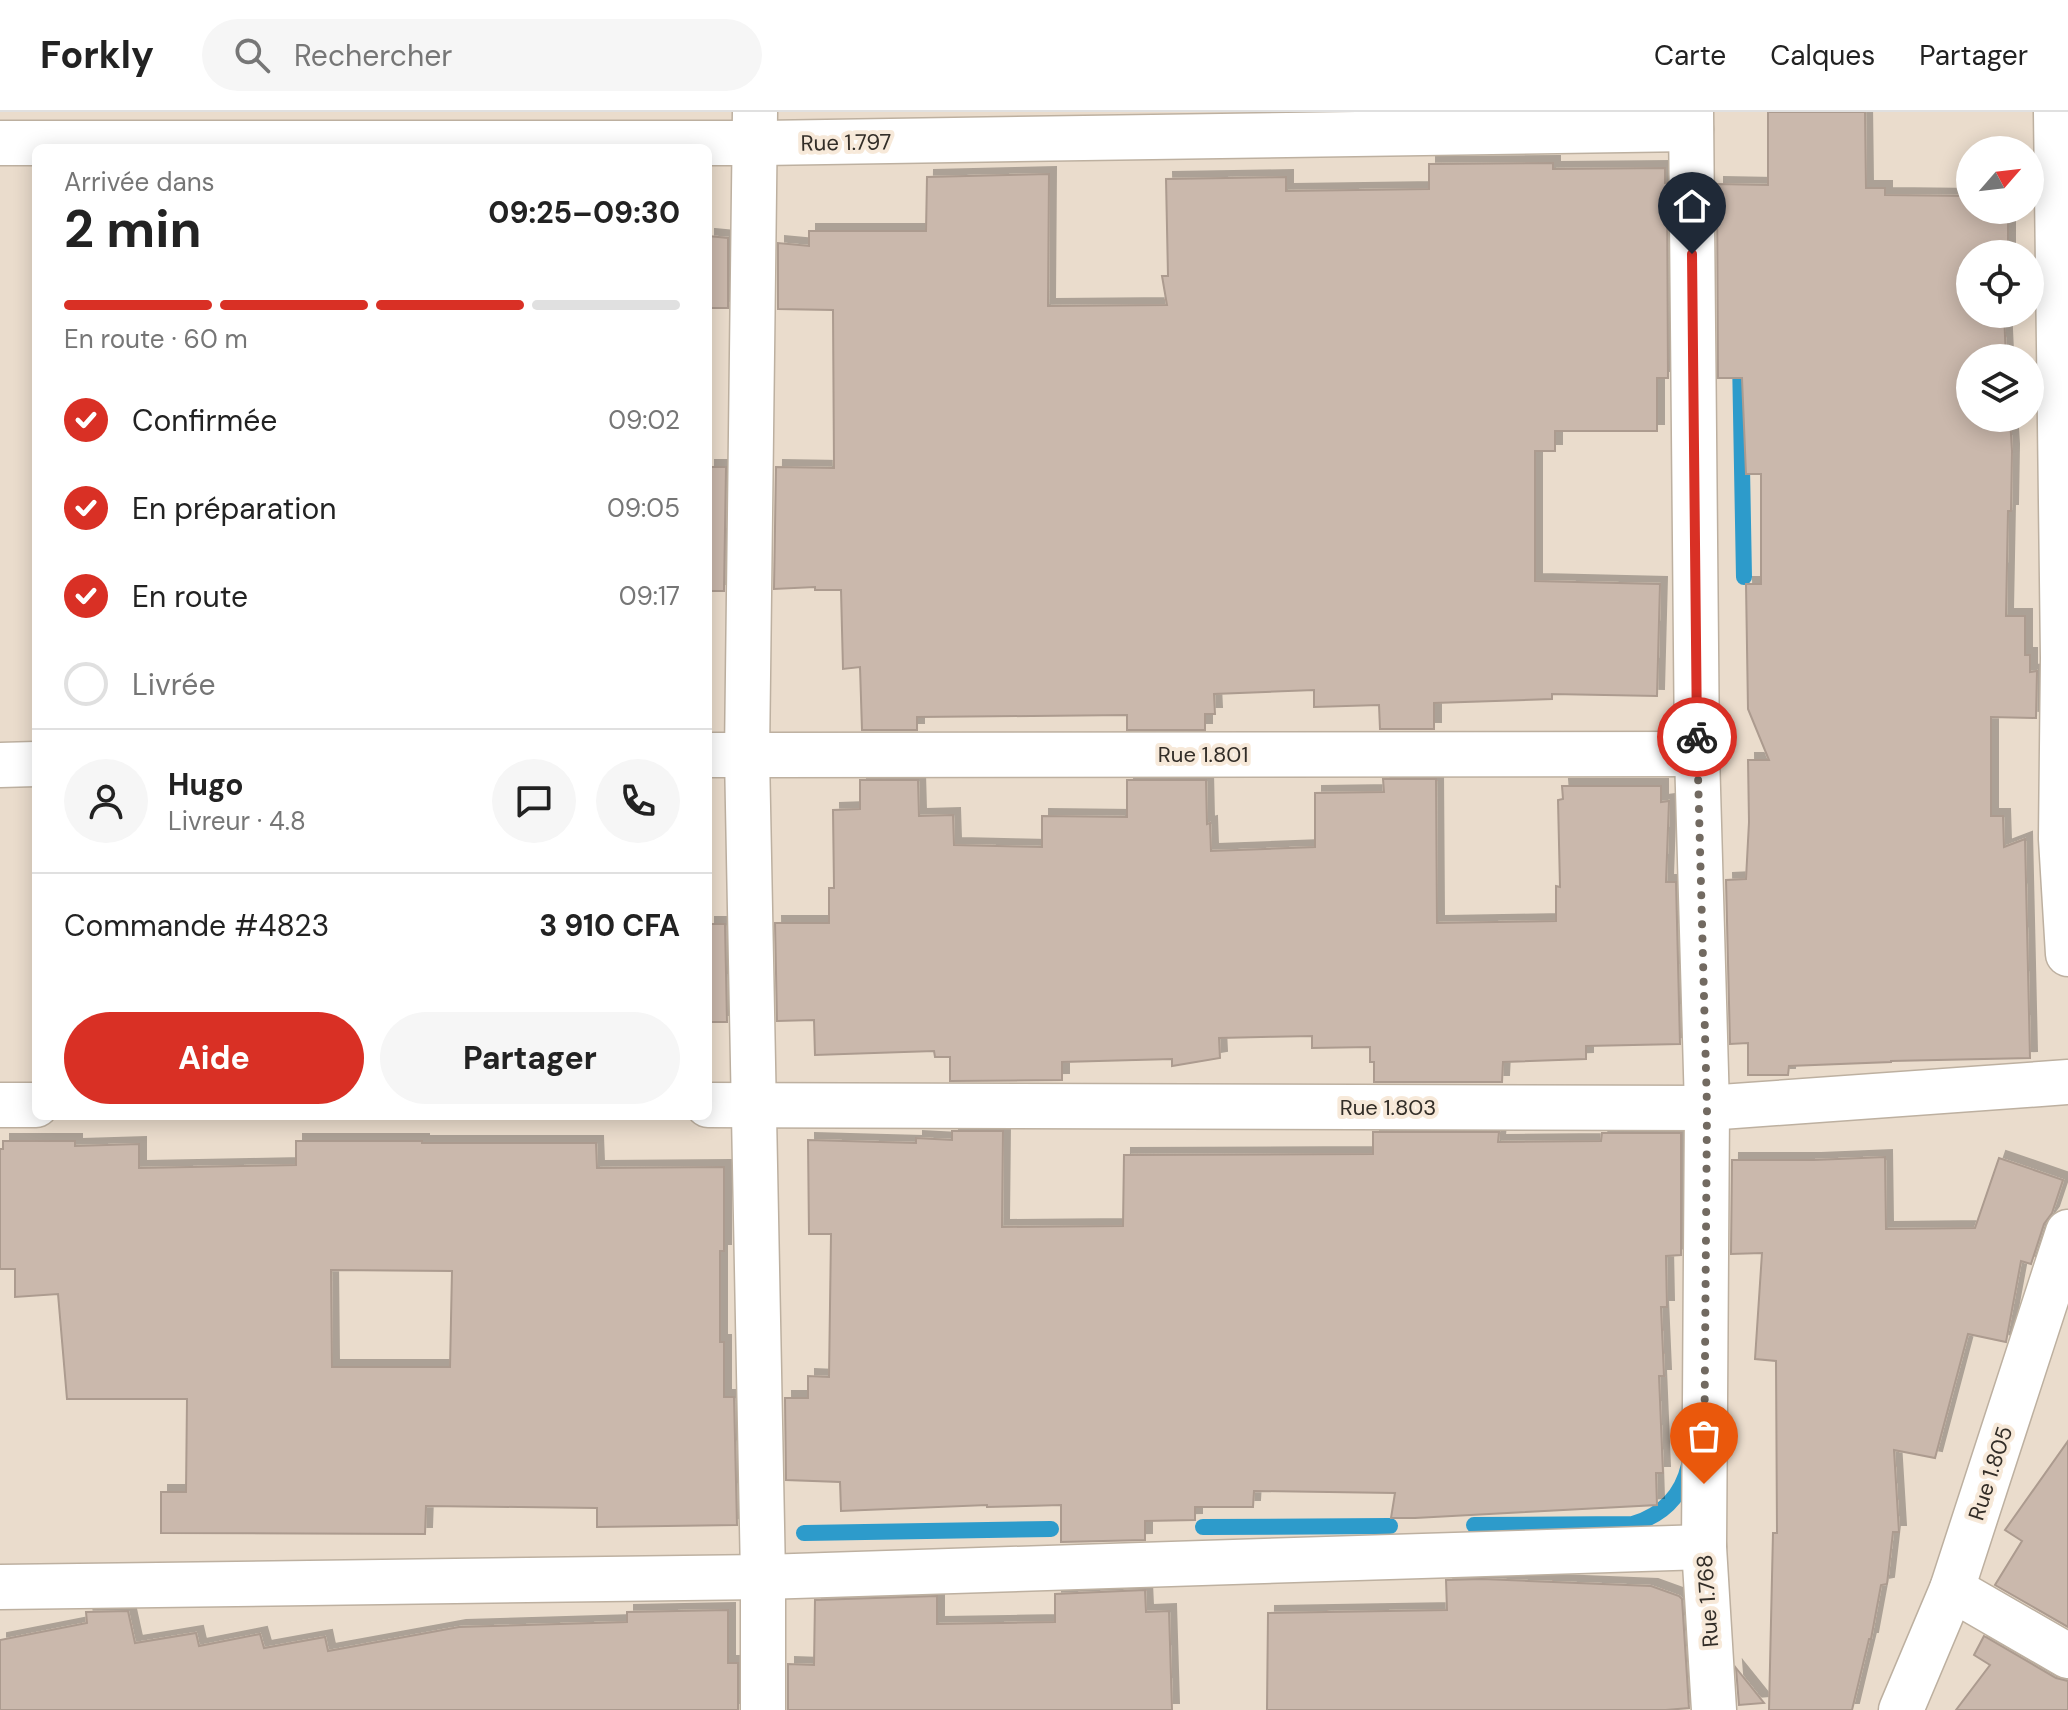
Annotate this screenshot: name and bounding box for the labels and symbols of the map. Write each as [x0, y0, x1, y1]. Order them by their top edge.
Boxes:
street label: Rue 1.797 [800, 127, 892, 158]
north arrow [1956, 136, 2044, 224]
pin [1658, 172, 1726, 254]
courier [1657, 697, 1737, 777]
street label: Rue 1.801 [1158, 740, 1248, 769]
street label: Rue 1.803 [1340, 1093, 1436, 1122]
pin [1670, 1402, 1738, 1484]
street label: Rue 1.805 [1962, 1423, 2019, 1524]
street label: Rue 1.768 [1690, 1554, 1725, 1648]

